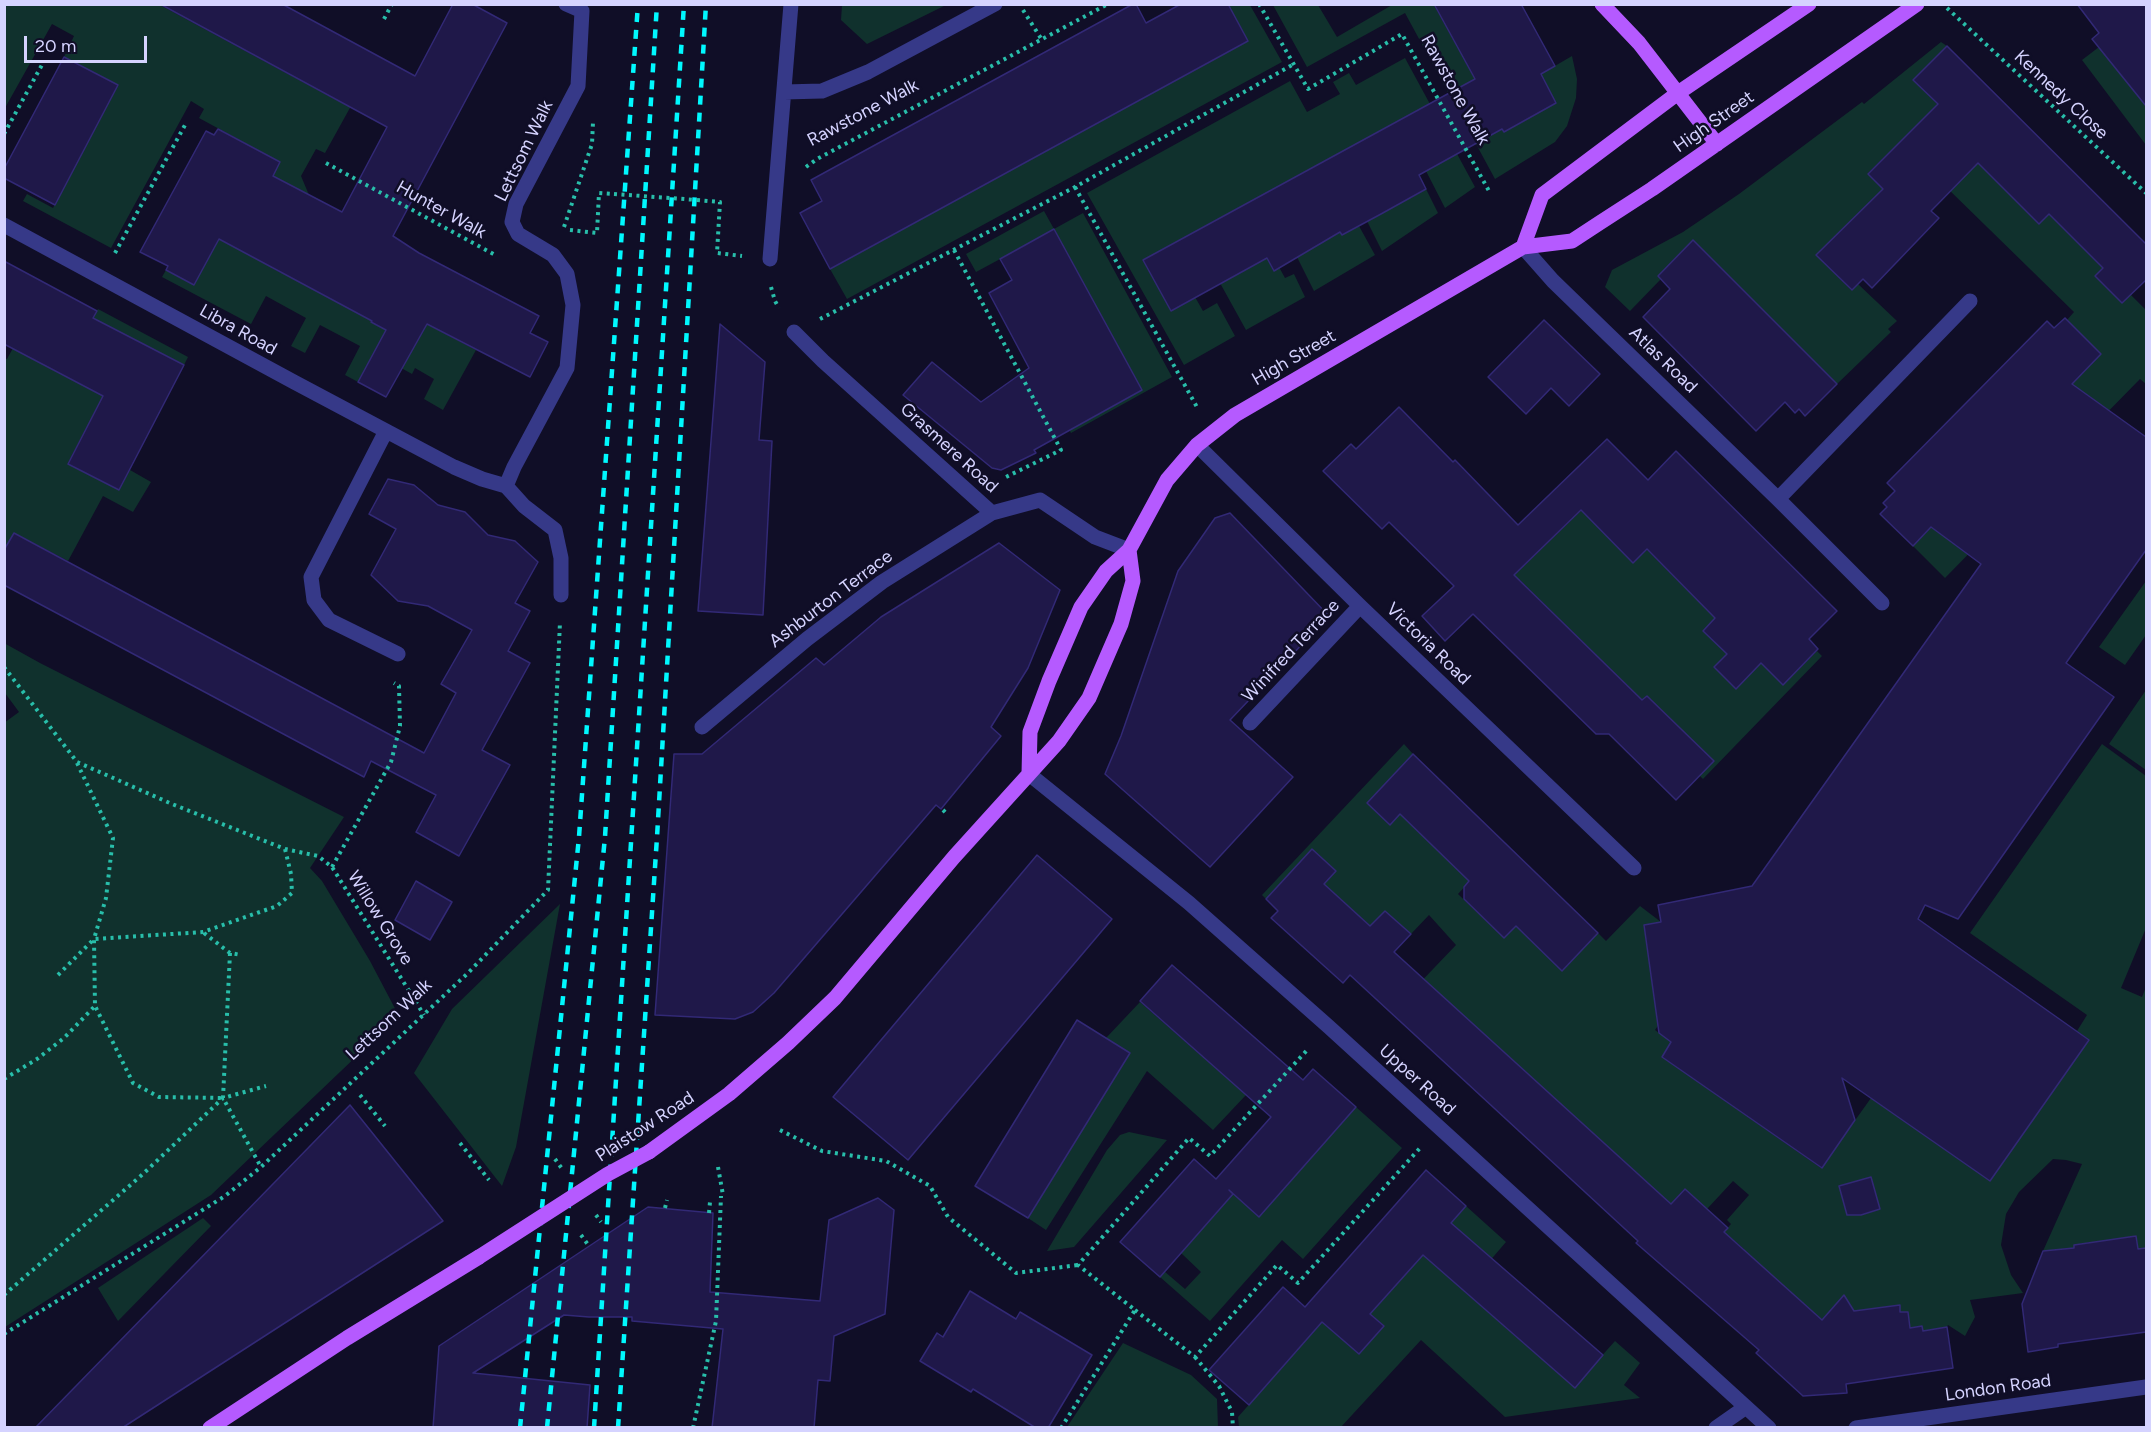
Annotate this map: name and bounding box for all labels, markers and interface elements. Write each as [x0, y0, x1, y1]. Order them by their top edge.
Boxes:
scale bar [27, 24, 150, 62]
street label: Rawstone Walk [1416, 31, 1494, 149]
text: 20 m [35, 35, 76, 57]
street label: Kennedy Close [2010, 46, 2112, 144]
street label: Rawstone Walk [804, 75, 922, 151]
street label: High Street [1670, 86, 1758, 158]
street label: Lettsom Walk [490, 97, 558, 205]
street label: Hunter Walk [392, 177, 490, 243]
street label: Libra Road [195, 300, 281, 360]
street label: Atlas Road [1624, 322, 1702, 398]
street label: High Street [1248, 325, 1340, 391]
street label: Grasmere Road [896, 398, 1002, 498]
street label: Ashburton Terrace [765, 546, 897, 652]
street label: Winifred Terrace [1238, 595, 1344, 707]
street label: Victoria Road [1381, 598, 1475, 690]
street label: Willow Grove [342, 867, 418, 969]
street label: Lettsom Walk [341, 975, 437, 1065]
street label: Upper Road [1374, 1040, 1460, 1120]
street label: Plaistow Road [592, 1087, 698, 1167]
street label: London Road [1944, 1370, 2052, 1406]

